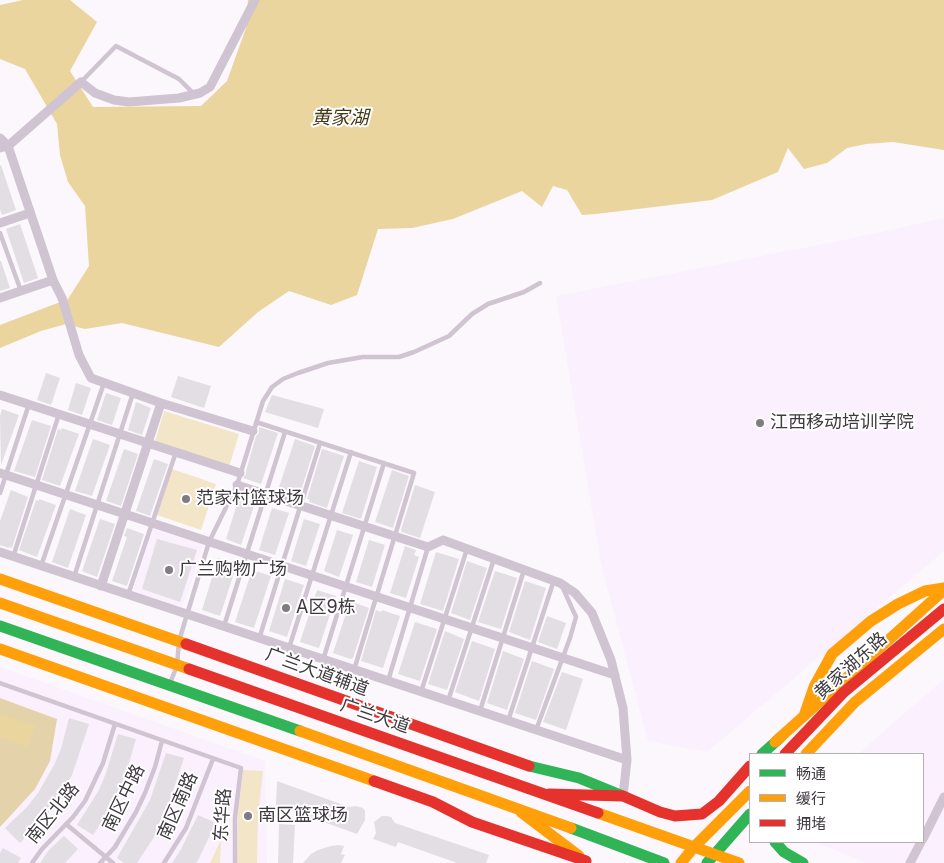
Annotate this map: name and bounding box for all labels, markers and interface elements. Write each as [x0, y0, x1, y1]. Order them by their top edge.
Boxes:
water label: 黄家湖 [312, 107, 368, 129]
place label: 江西移动培训学院 [770, 412, 914, 434]
marker: 江西移动培训学院 [754, 417, 766, 429]
place label: 范家村篮球场 [196, 488, 304, 510]
marker: 范家村篮球场 [180, 493, 192, 505]
place label: 广兰购物广场 [179, 559, 287, 581]
marker: 广兰购物广场 [163, 564, 175, 576]
place label: A区9栋 [296, 597, 356, 619]
marker: A区9栋 [280, 602, 292, 614]
street label: 黄家湖东路 [810, 628, 892, 704]
street label: 广兰大道辅道 [263, 643, 371, 701]
street label: 广兰大道 [337, 694, 413, 738]
legend [749, 753, 924, 843]
street label: 南区中路 [99, 761, 149, 835]
text: 畅通 [796, 764, 826, 783]
street label: 南区南路 [153, 769, 203, 843]
street label: 南区北路 [22, 778, 84, 848]
street label: 东华路 [210, 787, 236, 843]
text: 缓行 [796, 789, 826, 808]
place label: 南区篮球场 [258, 805, 348, 827]
marker: 南区篮球场 [242, 810, 254, 822]
text: 拥堵 [796, 814, 826, 833]

